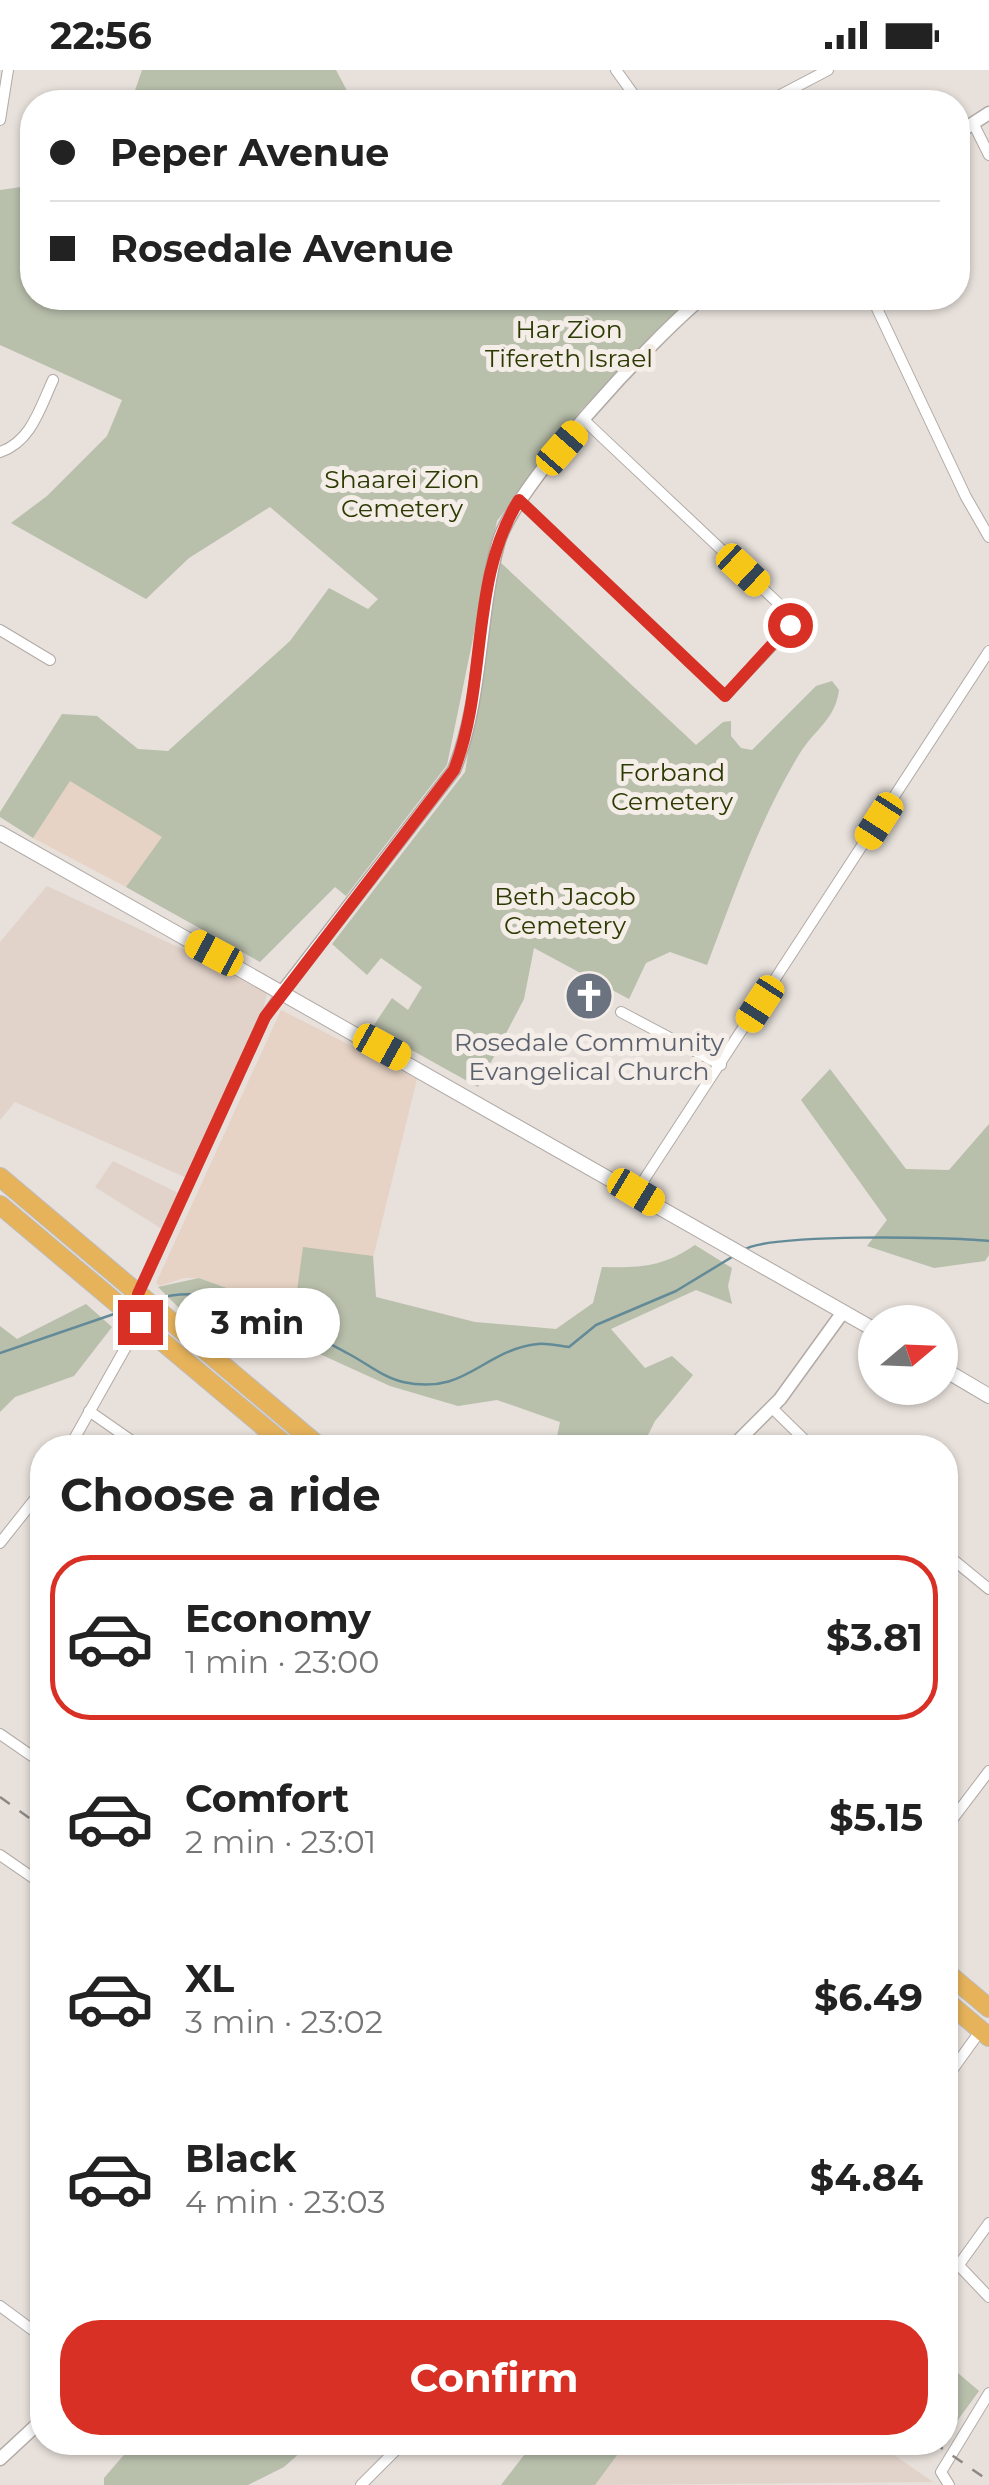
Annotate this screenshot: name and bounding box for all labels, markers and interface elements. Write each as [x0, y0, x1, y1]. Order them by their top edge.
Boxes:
text: 22:56 [50, 12, 152, 59]
text: Peper Avenue [110, 129, 389, 176]
text: Rosedale Avenue [110, 225, 453, 272]
park label: Har Zion Tifereth Israel [485, 314, 653, 373]
car [531, 416, 593, 480]
park label: Shaarei Zion Cemetery [324, 464, 480, 523]
car [711, 539, 775, 601]
route start [768, 603, 813, 648]
park label: Forband Cemetery [611, 757, 733, 816]
car [850, 788, 908, 854]
park label: Beth Jacob Cemetery [494, 881, 636, 940]
car [180, 926, 248, 980]
church icon: Rosedale Community Evangelical Church [563, 970, 615, 1022]
car [731, 971, 789, 1037]
car [348, 1019, 416, 1075]
place label: Rosedale Community Evangelical Church [454, 1027, 724, 1086]
car [603, 1164, 669, 1220]
callout: 3 min [175, 1287, 340, 1357]
route end [118, 1300, 163, 1345]
text: 3 min [211, 1303, 304, 1342]
north arrow [858, 1305, 958, 1405]
map controls [858, 1305, 958, 1405]
text: Choose a ride [60, 1467, 381, 1522]
icon: car [65, 1593, 155, 1683]
text: Economy [185, 1595, 371, 1642]
text: $3.81 [826, 1614, 923, 1661]
text: 1 min · 23:00 [185, 1642, 379, 1681]
icon: car [65, 1773, 155, 1863]
text: Comfort [185, 1775, 349, 1822]
text: $5.15 [829, 1794, 923, 1841]
text: 2 min · 23:01 [185, 1822, 376, 1861]
icon: car [65, 1953, 155, 2043]
text: XL [185, 1955, 234, 2002]
text: $6.49 [814, 1974, 923, 2021]
text: 3 min · 23:02 [185, 2002, 383, 2041]
icon: car [65, 2133, 155, 2223]
text: Black [185, 2135, 296, 2182]
text: $4.84 [810, 2154, 923, 2201]
text: 4 min · 23:03 [185, 2182, 385, 2221]
button: Confirm [60, 2320, 928, 2435]

